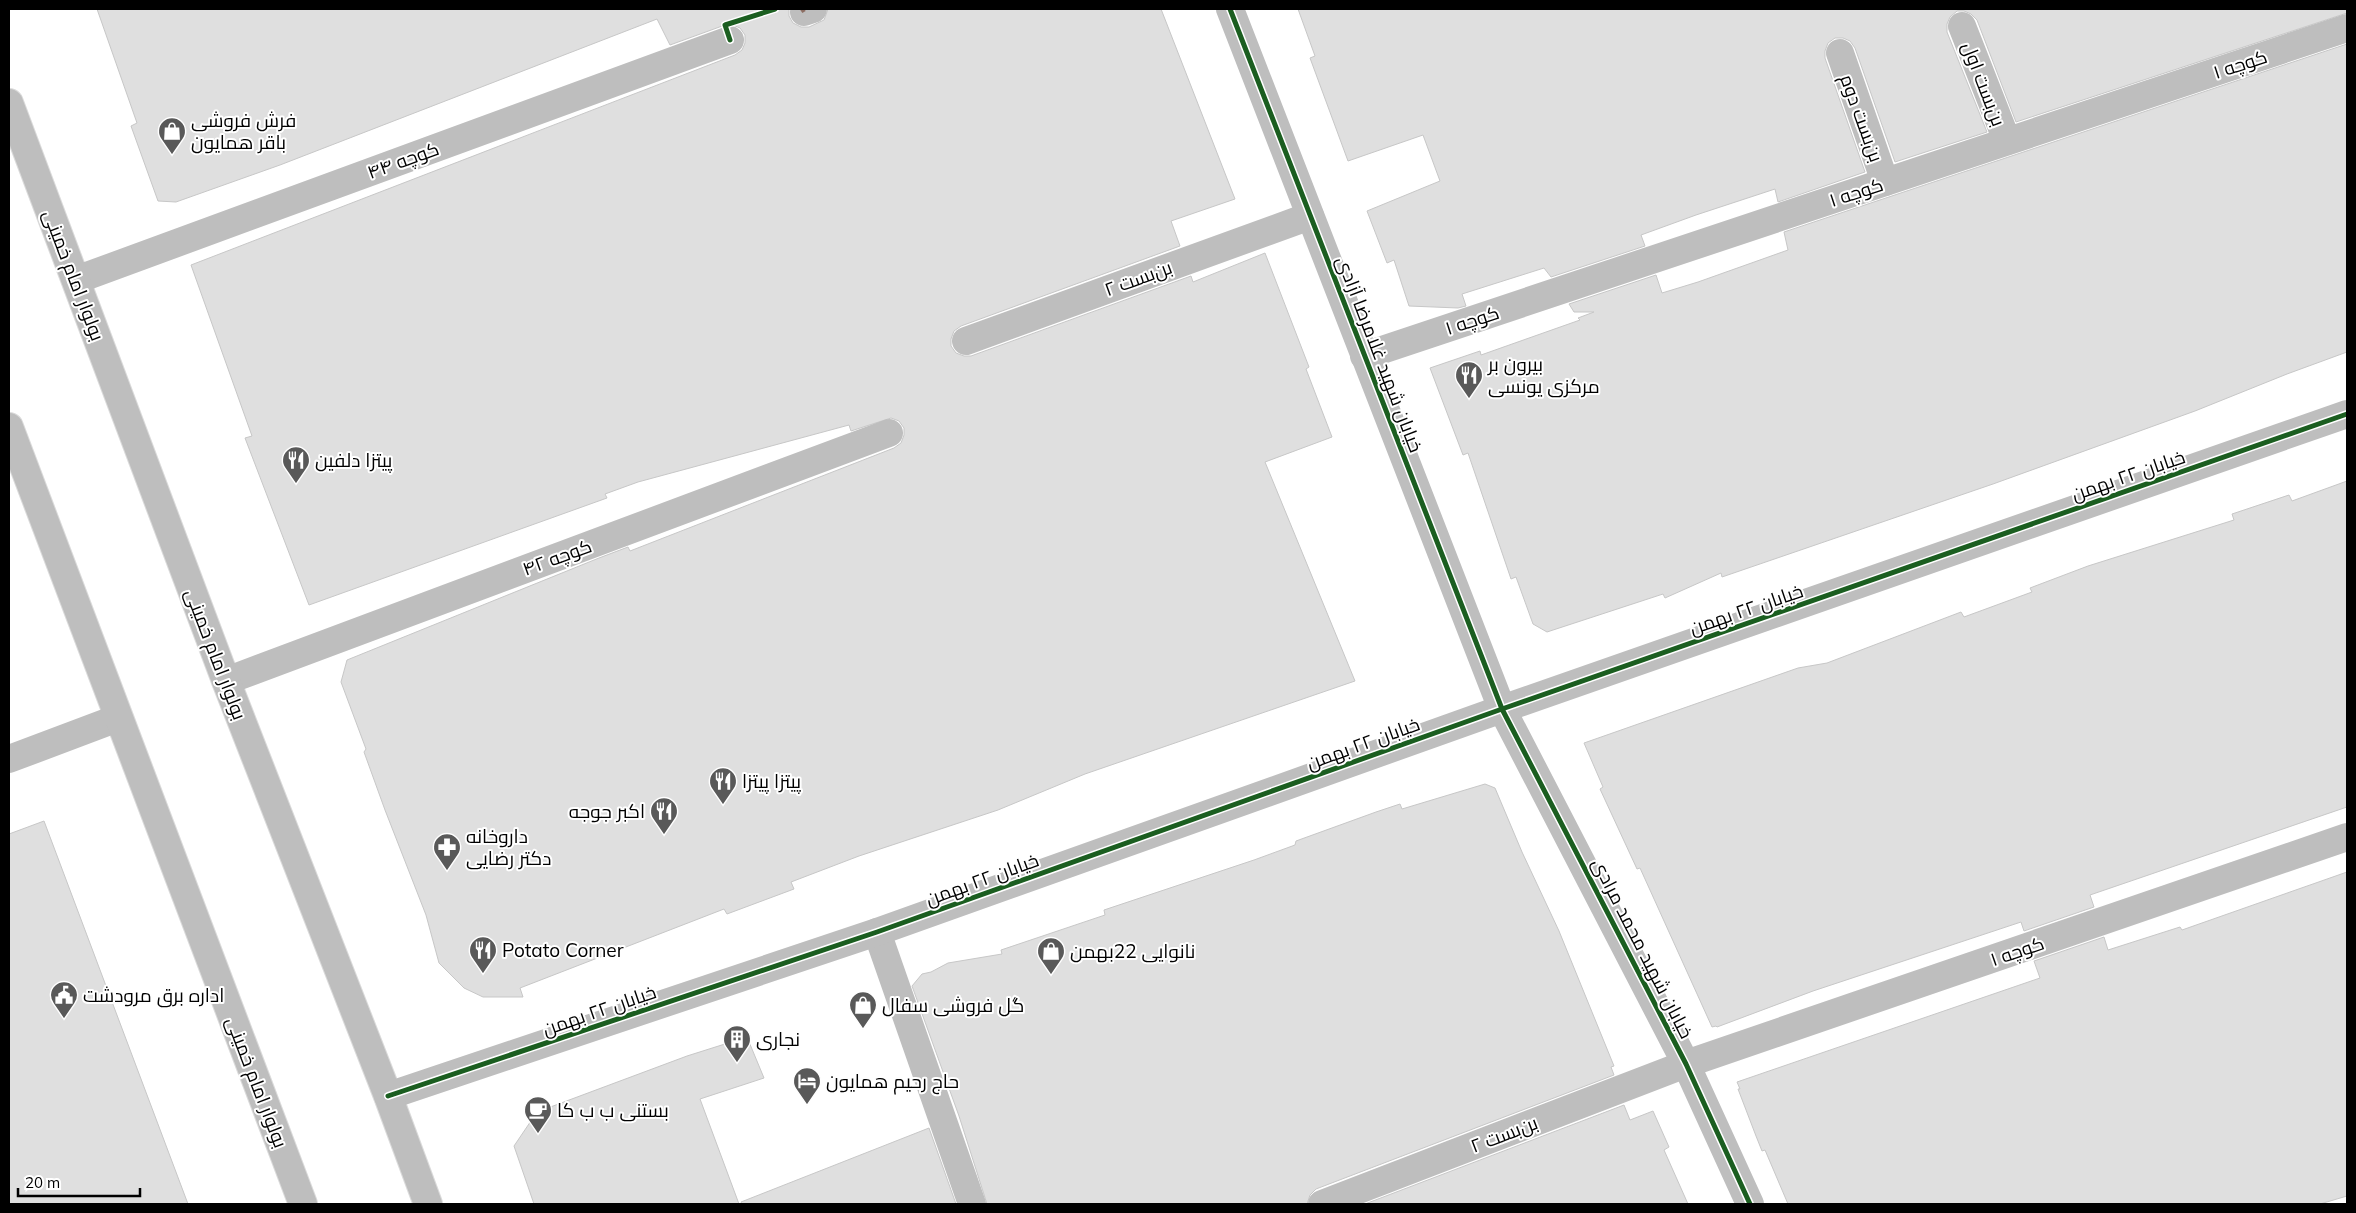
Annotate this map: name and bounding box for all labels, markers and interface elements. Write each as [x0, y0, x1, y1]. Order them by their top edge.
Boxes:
street label: بن‌بست اول [1957, 38, 2011, 130]
street label: کوچه ۱ [2210, 44, 2270, 85]
street label: بن‌بست دوم [1833, 71, 1889, 166]
place label: فرش فروشی باقر همایون [191, 108, 296, 154]
shop icon: فرش فروشی باقر همایون [157, 116, 187, 155]
street label: کوچه ۴۴ [364, 136, 442, 185]
street label: کوچه ۱ [1826, 172, 1886, 213]
street label: بولوار امام خمینی [36, 206, 110, 345]
street label: خیابان شهید غلامرضا آزادی [1331, 252, 1429, 456]
street label: بن‌بست ۲ [1101, 255, 1175, 301]
street label: کوچه ۱ [1442, 300, 1502, 341]
place label: بیرون بر مرکزی یونسی [1487, 352, 1600, 398]
restaurant icon: بیرون بر مرکزی یونسی [1454, 360, 1484, 399]
street label: خیابان ۲۲ بهمن [2068, 444, 2188, 506]
restaurant icon: پیتزا دلفین [281, 445, 311, 484]
place label: پیتزا دلفین [315, 448, 392, 473]
street label: کوچه ۴۲ [519, 533, 595, 582]
street label: خیابان ۲۲ بهمن [1686, 578, 1806, 640]
street label: بولوار امام خمینی [178, 585, 252, 724]
street label: خیابان ۲۲ بهمن [1303, 711, 1423, 775]
restaurant icon: پیتزا پیتزا [708, 766, 738, 805]
place label: پیتزا پیتزا [742, 769, 801, 794]
restaurant icon: اکبر جوجه [649, 796, 679, 835]
place label: اکبر جوجه [569, 799, 645, 823]
place label: داروخانه دکتر رضایی [466, 824, 551, 870]
pharmacy icon: داروخانه دکتر رضایی [432, 832, 462, 871]
street label: خیابان ۲۲ بهمن [922, 847, 1042, 911]
street label: خیابان شهید محمد مرادی [1587, 854, 1699, 1042]
street label: کوچه ۱ [1987, 931, 2047, 972]
restaurant icon: Potato Corner [468, 935, 498, 974]
shop icon: نانوایی 22بهمن [1036, 936, 1066, 975]
place label: Potato Corner [502, 938, 624, 962]
place label: نانوایی 22بهمن [1070, 939, 1195, 963]
street label: خیابان ۲۲ بهمن [539, 979, 659, 1041]
public building icon: اداره برق مرودشت [49, 980, 79, 1019]
place label: اداره برق مرودشت [83, 983, 224, 1008]
shop icon: گل فروشی سفال [848, 990, 878, 1029]
place label: گل فروشی سفال [882, 993, 1024, 1017]
street label: بولوار امام خمینی [219, 1013, 293, 1152]
building icon: نجاری [722, 1024, 752, 1063]
place label: نجاری [756, 1027, 800, 1051]
hotel icon: حاج رحیم همایون [792, 1066, 822, 1105]
place label: حاج رحیم همایون [826, 1069, 959, 1095]
cafe icon: بستنی ب ب کا [523, 1095, 553, 1134]
place label: بستنی ب ب کا [557, 1098, 669, 1122]
street label: بن‌بست ۲ [1467, 1110, 1541, 1158]
scale bar [18, 1166, 140, 1198]
text: 20 m [25, 1173, 60, 1192]

